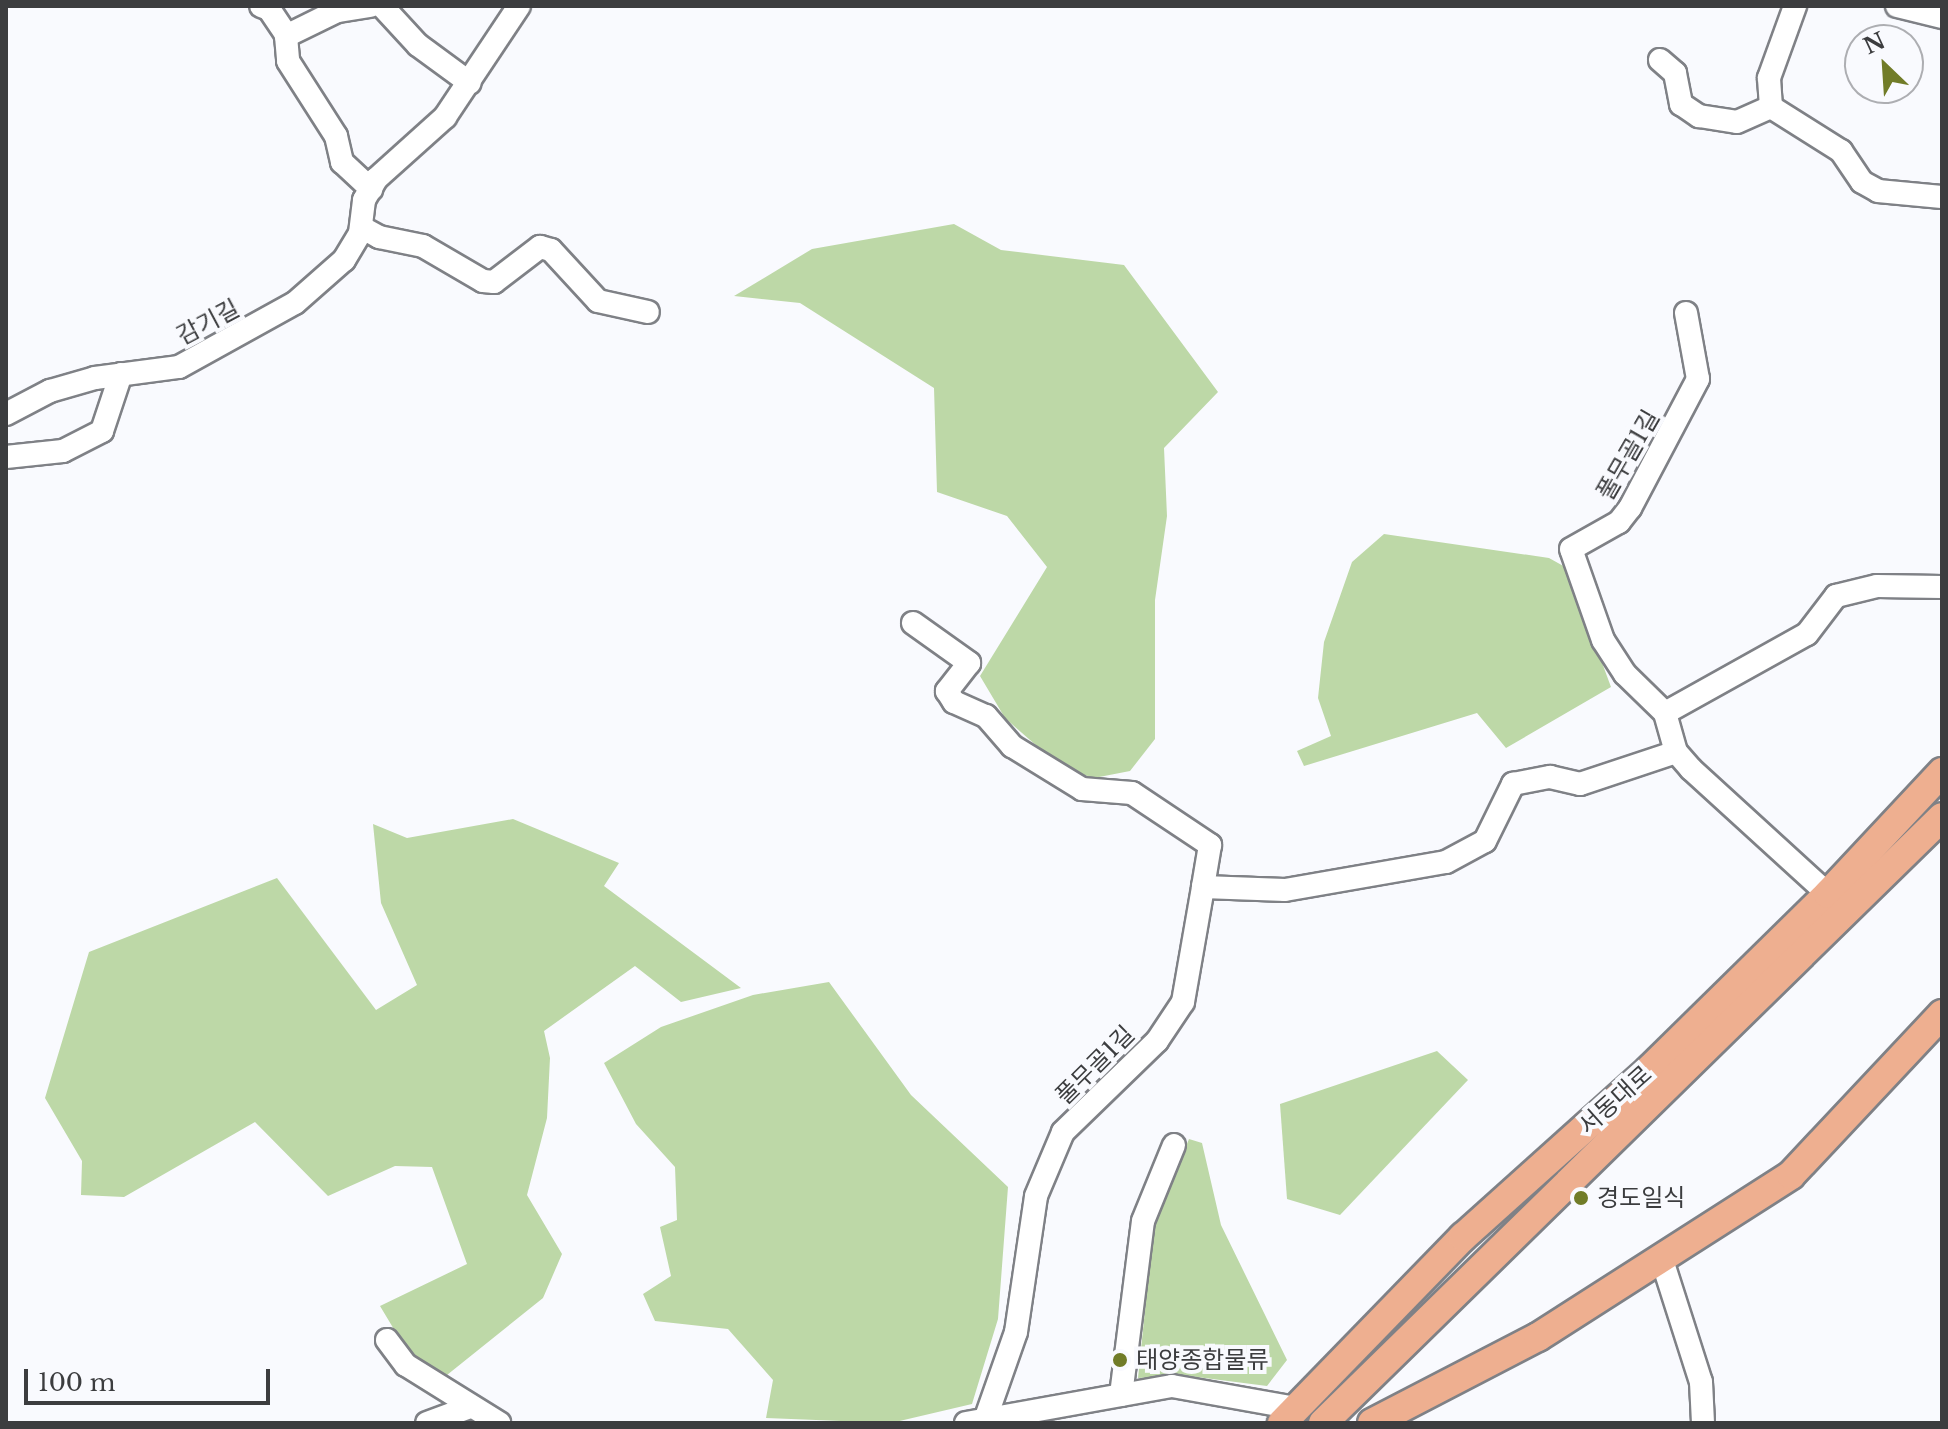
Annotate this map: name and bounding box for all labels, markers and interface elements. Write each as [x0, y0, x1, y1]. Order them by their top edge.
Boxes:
north arrow [1844, 24, 1924, 104]
text: N [1859, 27, 1890, 60]
street label: 감기길 [172, 294, 244, 350]
street label: 풀무골1길 [1591, 405, 1665, 505]
street label: 풀무골1길 [1050, 1020, 1140, 1110]
street label: 서동대로 [1573, 1060, 1657, 1140]
place label: 경도일식 [1597, 1184, 1685, 1212]
marker: 경도일식 [1572, 1189, 1590, 1207]
place label: 태양종합물류 [1136, 1346, 1268, 1374]
marker: 태양종합물류 [1111, 1351, 1129, 1369]
scale bar [28, 1353, 274, 1403]
text: 100 m [38, 1368, 116, 1397]

